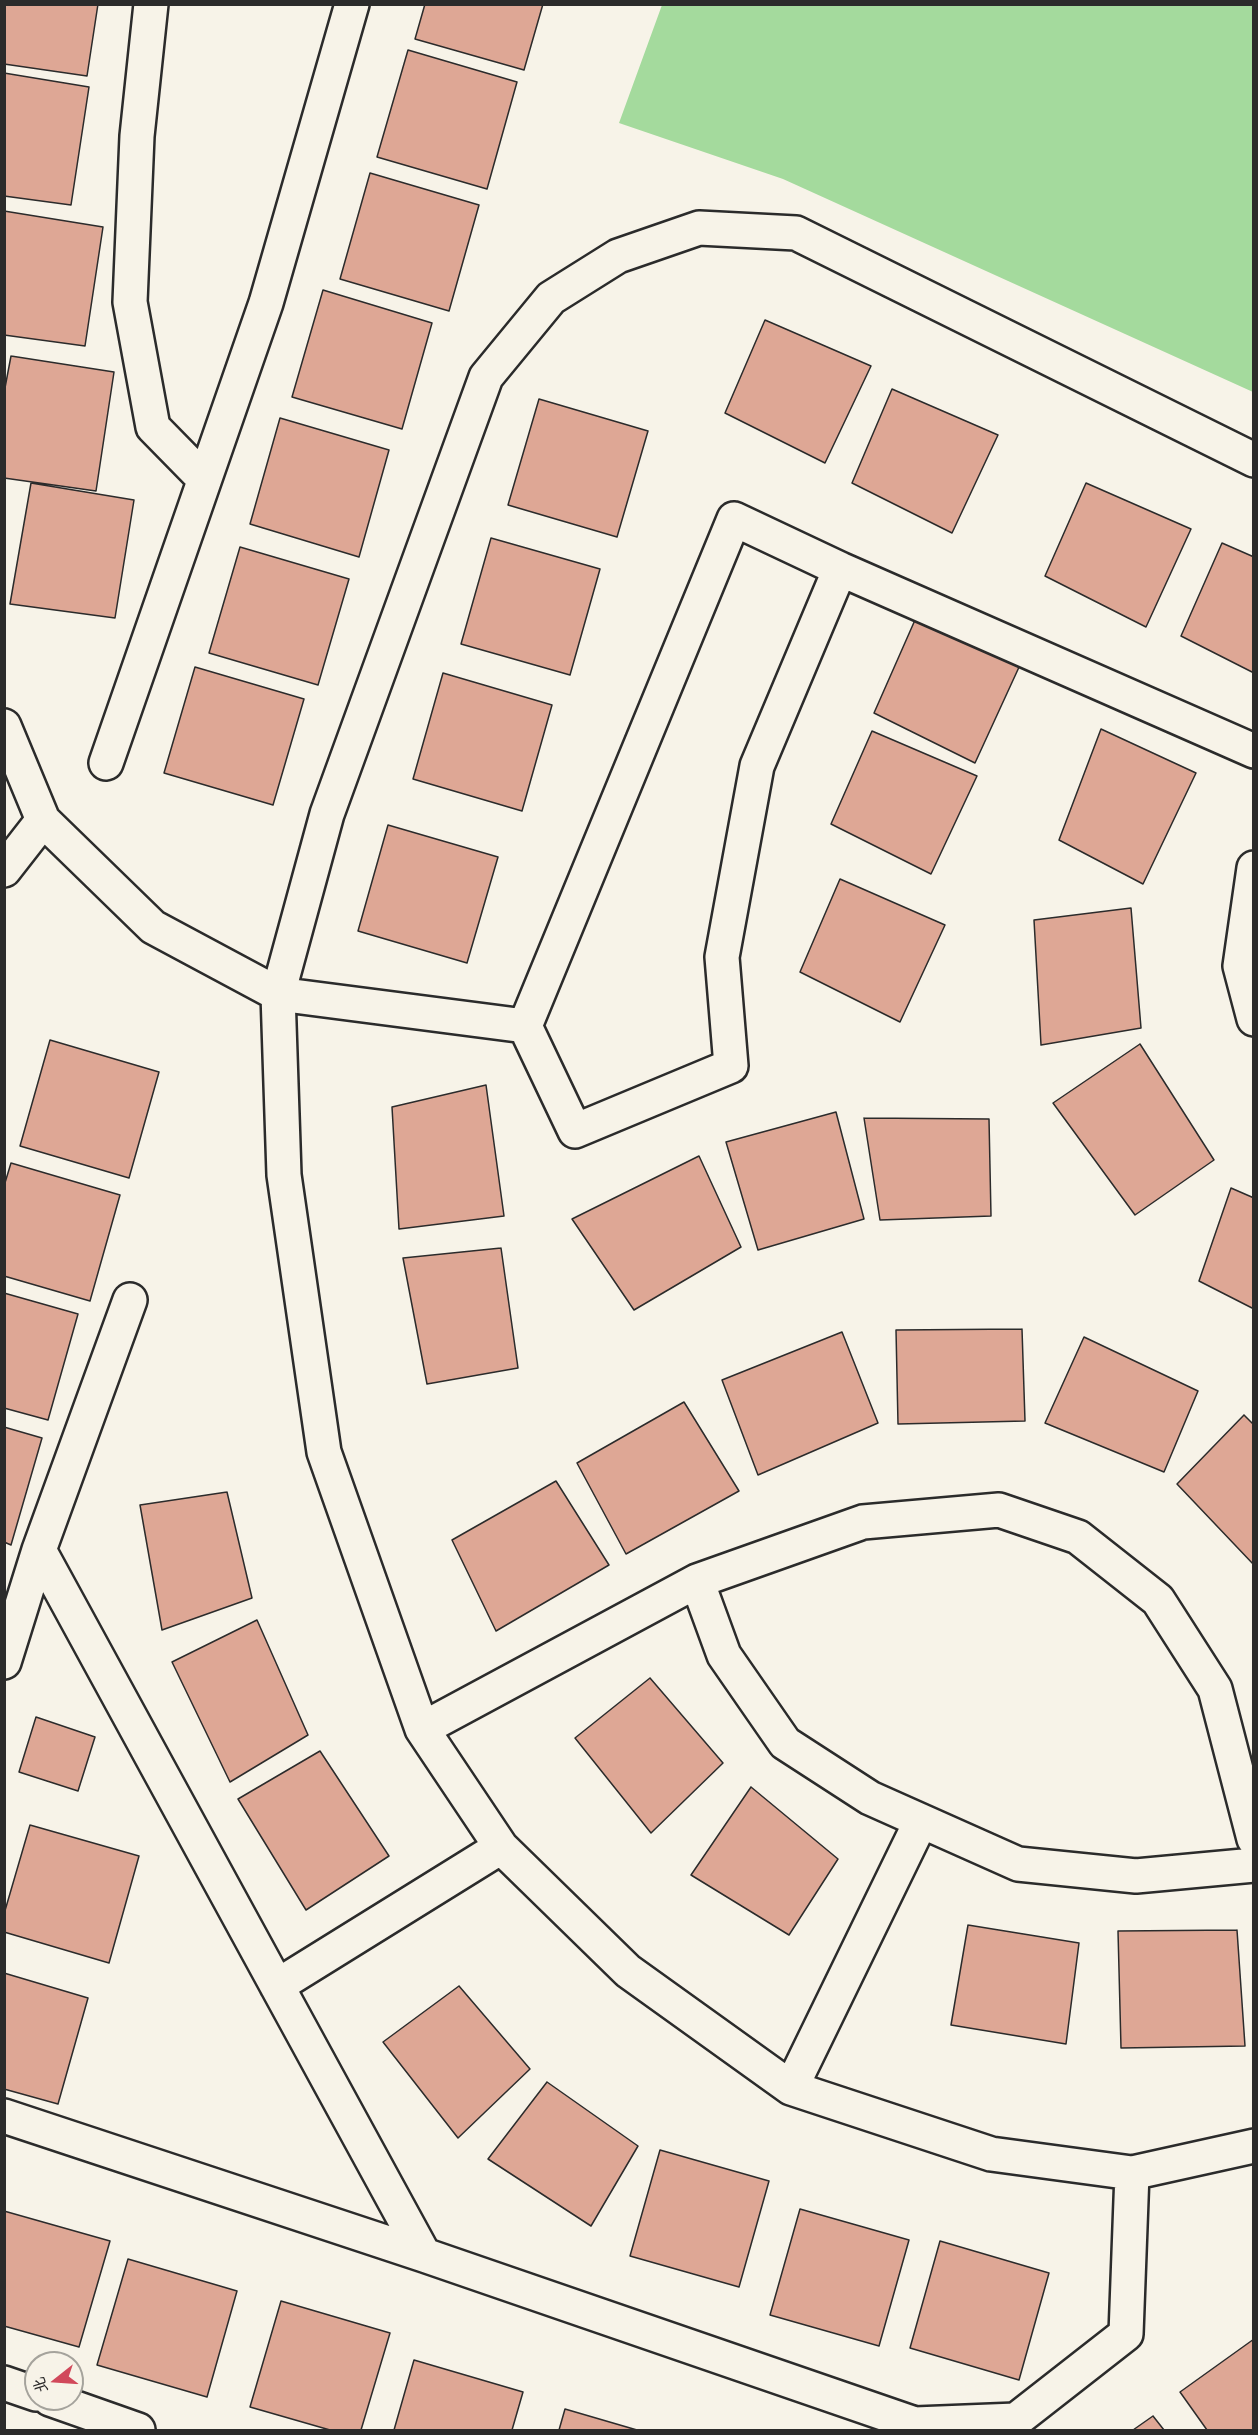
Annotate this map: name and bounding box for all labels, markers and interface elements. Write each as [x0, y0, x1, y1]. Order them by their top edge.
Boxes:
north arrow [24, 2351, 84, 2411]
text: 北 [25, 2375, 53, 2397]

